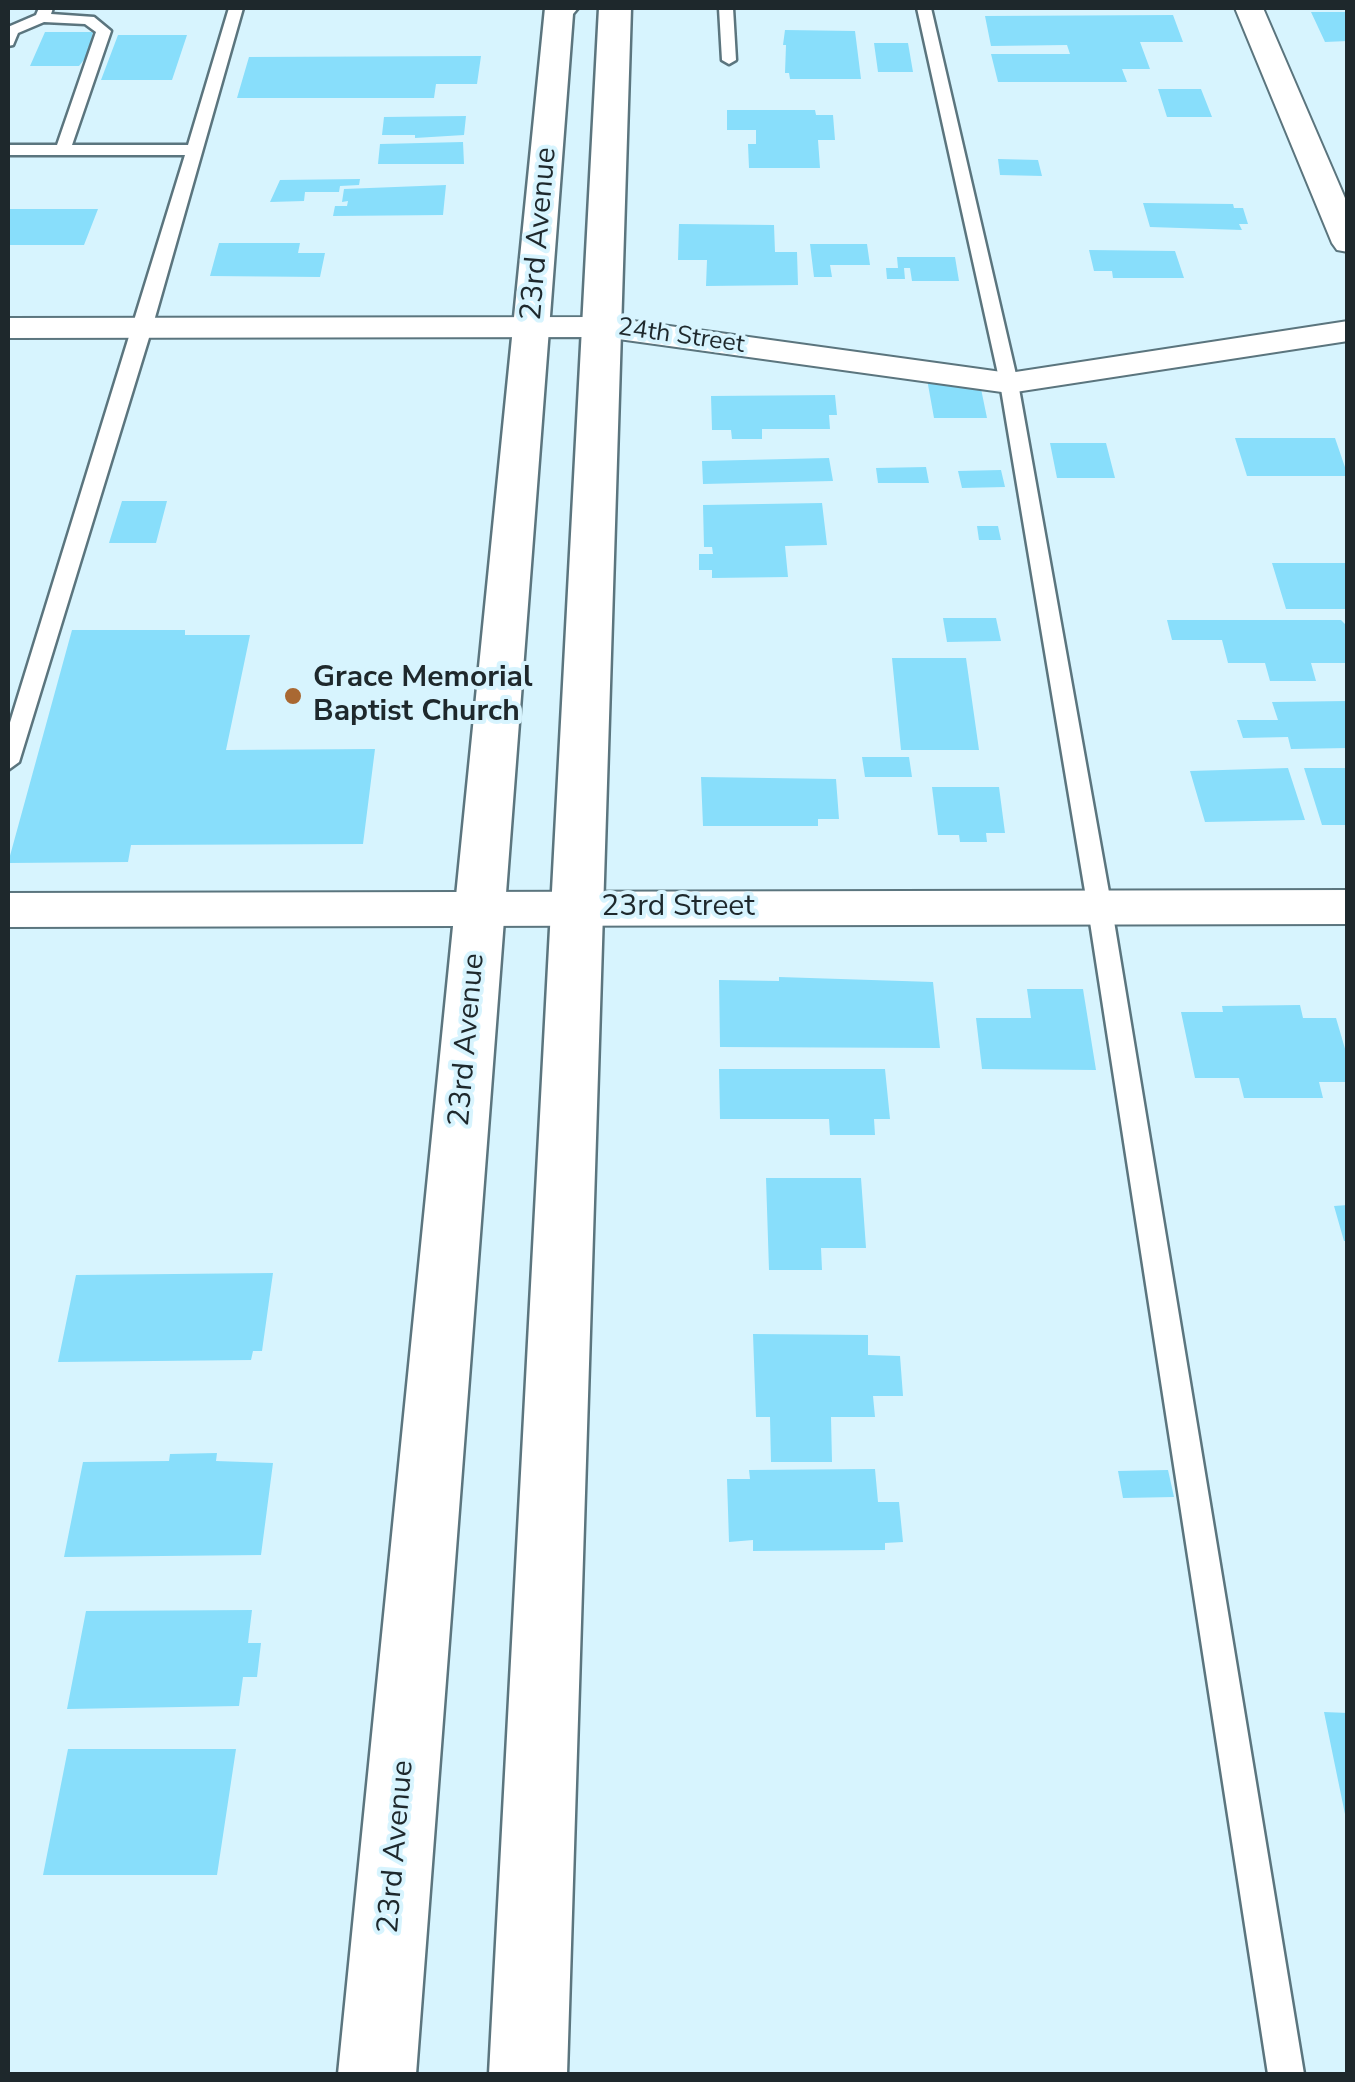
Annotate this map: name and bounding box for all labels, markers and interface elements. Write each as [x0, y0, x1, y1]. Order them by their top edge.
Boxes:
street label: 23rd Avenue [514, 146, 566, 322]
street label: 24th Street [616, 313, 746, 361]
place label: Grace Memorial Baptist Church [313, 661, 533, 732]
marker: Grace Memorial Baptist Church [282, 685, 304, 707]
street label: 23rd Street [601, 890, 755, 926]
street label: 23rd Avenue [442, 952, 494, 1128]
street label: 23rd Avenue [371, 1759, 423, 1935]

